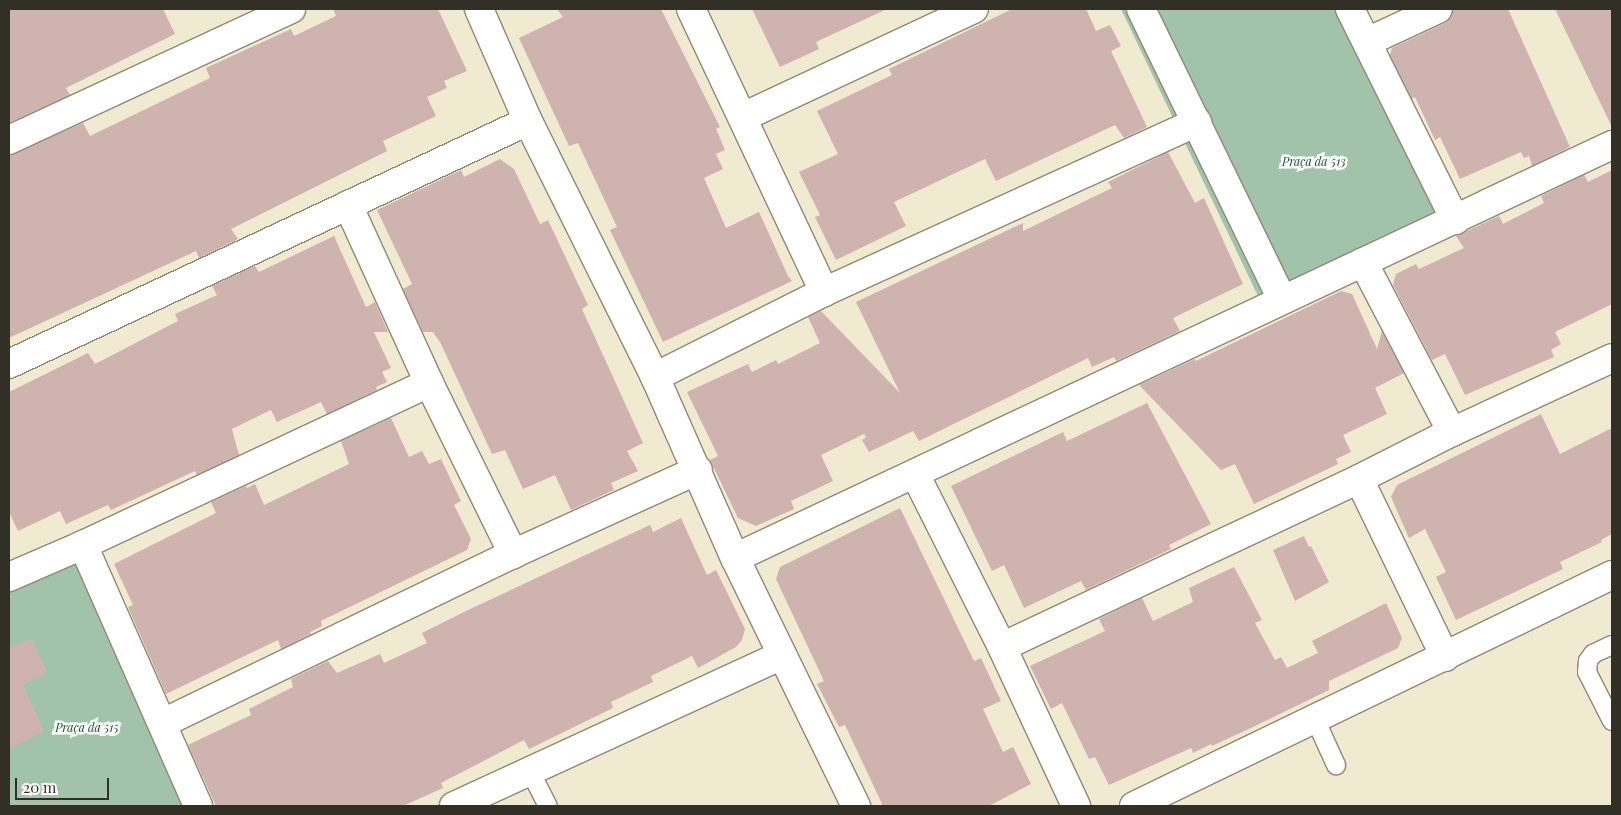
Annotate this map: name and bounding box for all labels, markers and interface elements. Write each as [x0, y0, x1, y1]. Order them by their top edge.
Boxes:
park label: Praça da 513 [1282, 155, 1346, 169]
park label: Praça da 515 [55, 721, 119, 735]
scale bar [18, 768, 111, 800]
text: 20 m [23, 777, 56, 797]

